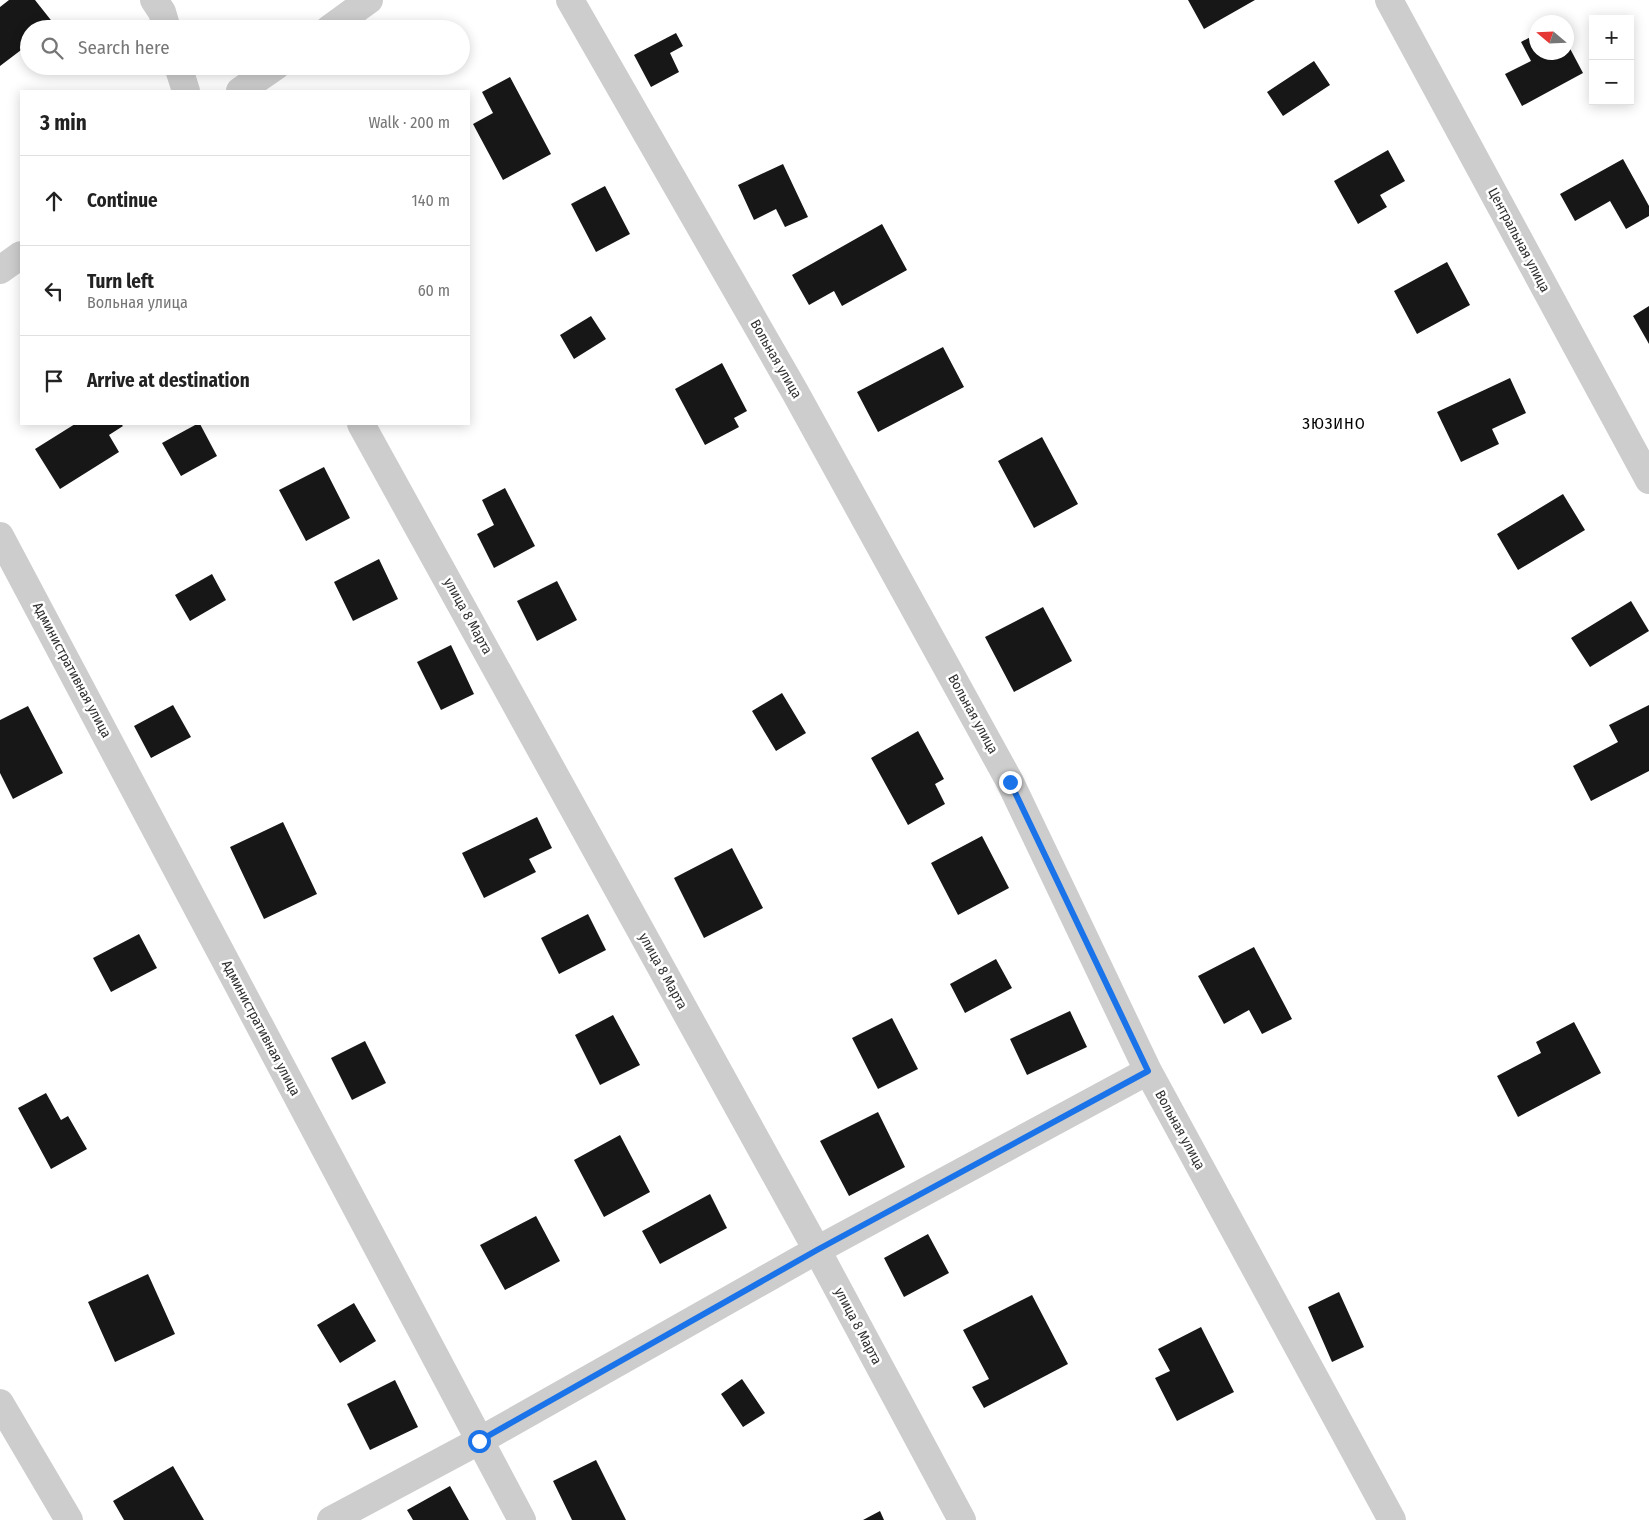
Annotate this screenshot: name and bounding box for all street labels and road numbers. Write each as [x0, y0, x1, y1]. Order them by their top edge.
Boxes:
street label: Центральная улица [1484, 185, 1554, 295]
street label: Вольная улица [747, 317, 805, 402]
street label: улица 8 Марта [440, 575, 496, 657]
street label: Административная улица [29, 599, 115, 741]
street label: Вольная улица [944, 671, 1002, 757]
street label: улица 8 Марта [635, 930, 691, 1012]
street label: Административная улица [218, 957, 304, 1099]
street label: Вольная улица [1151, 1087, 1209, 1173]
street label: улица 8 Марта [831, 1285, 885, 1367]

